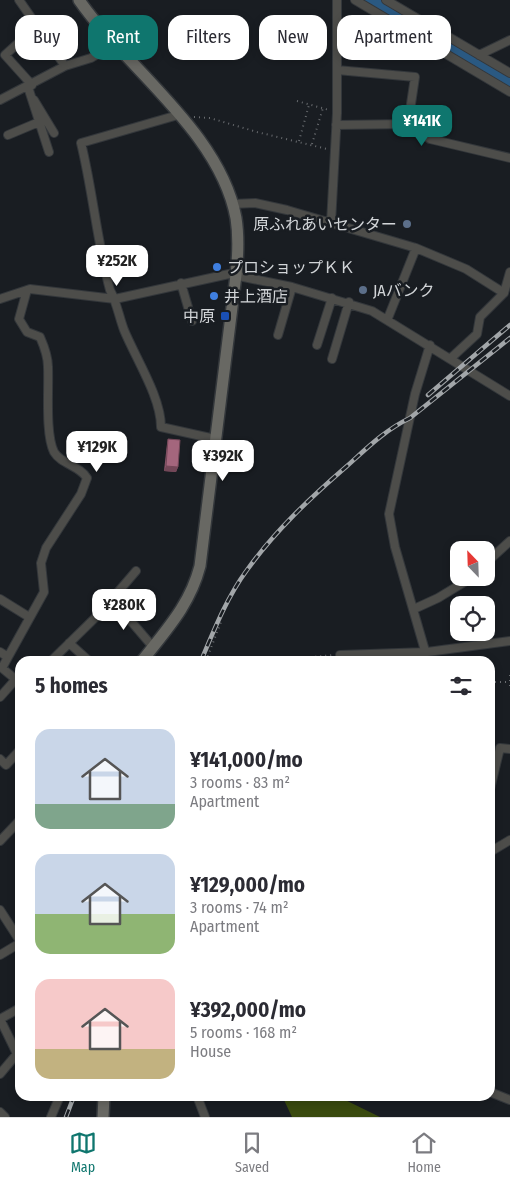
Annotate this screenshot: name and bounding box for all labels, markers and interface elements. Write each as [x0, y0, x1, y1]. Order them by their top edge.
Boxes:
chip: Buy [15, 15, 78, 60]
chip: Rent [88, 15, 158, 60]
chip: Filters [168, 15, 249, 60]
chip: New [259, 15, 327, 60]
chip: Apartment [337, 15, 451, 60]
pin: ¥141K [387, 104, 457, 147]
text: ¥141K [403, 111, 441, 130]
place label: 原ふれあいセンター [253, 215, 397, 234]
marker: 原ふれあいセンター [401, 218, 413, 230]
pin: ¥252K [82, 244, 152, 287]
text: ¥252K [97, 251, 137, 270]
place label: プロショップＫＫ [227, 258, 355, 277]
marker: プロショップＫＫ [211, 261, 223, 273]
place label: JAバンク [373, 281, 435, 300]
marker: JAバンク [357, 284, 369, 296]
place label: 井上酒店 [224, 287, 288, 306]
marker: 井上酒店 [208, 290, 220, 302]
place label: 中原 [183, 307, 215, 326]
marker: 中原 [219, 310, 231, 322]
pin: ¥129K [62, 430, 132, 473]
text: ¥129K [77, 437, 117, 456]
pin: ¥392K [188, 440, 258, 482]
text: ¥392K [203, 446, 243, 465]
north arrow [450, 541, 495, 586]
map controls [450, 541, 495, 641]
pin: ¥280K [89, 588, 159, 631]
text: ¥280K [103, 595, 145, 614]
button: locate [450, 596, 495, 641]
icon: filters [447, 672, 475, 700]
text: 5 homes [35, 673, 108, 699]
text: ¥141,000/mo [190, 747, 303, 773]
icon: home [75, 749, 135, 809]
text: 3 rooms · 83 m² [190, 773, 290, 792]
text: Apartment [190, 792, 259, 811]
text: ¥129,000/mo [190, 872, 305, 898]
icon: home [75, 874, 135, 934]
text: 3 rooms · 74 m² [190, 898, 288, 917]
text: Apartment [190, 917, 259, 936]
text: ¥392,000/mo [190, 997, 306, 1023]
icon: home [75, 999, 135, 1059]
text: 5 rooms · 168 m² [190, 1023, 297, 1042]
text: House [190, 1042, 231, 1061]
tab: Map [69, 1129, 97, 1176]
tab: Saved [235, 1129, 269, 1176]
tab: Home [407, 1129, 441, 1176]

